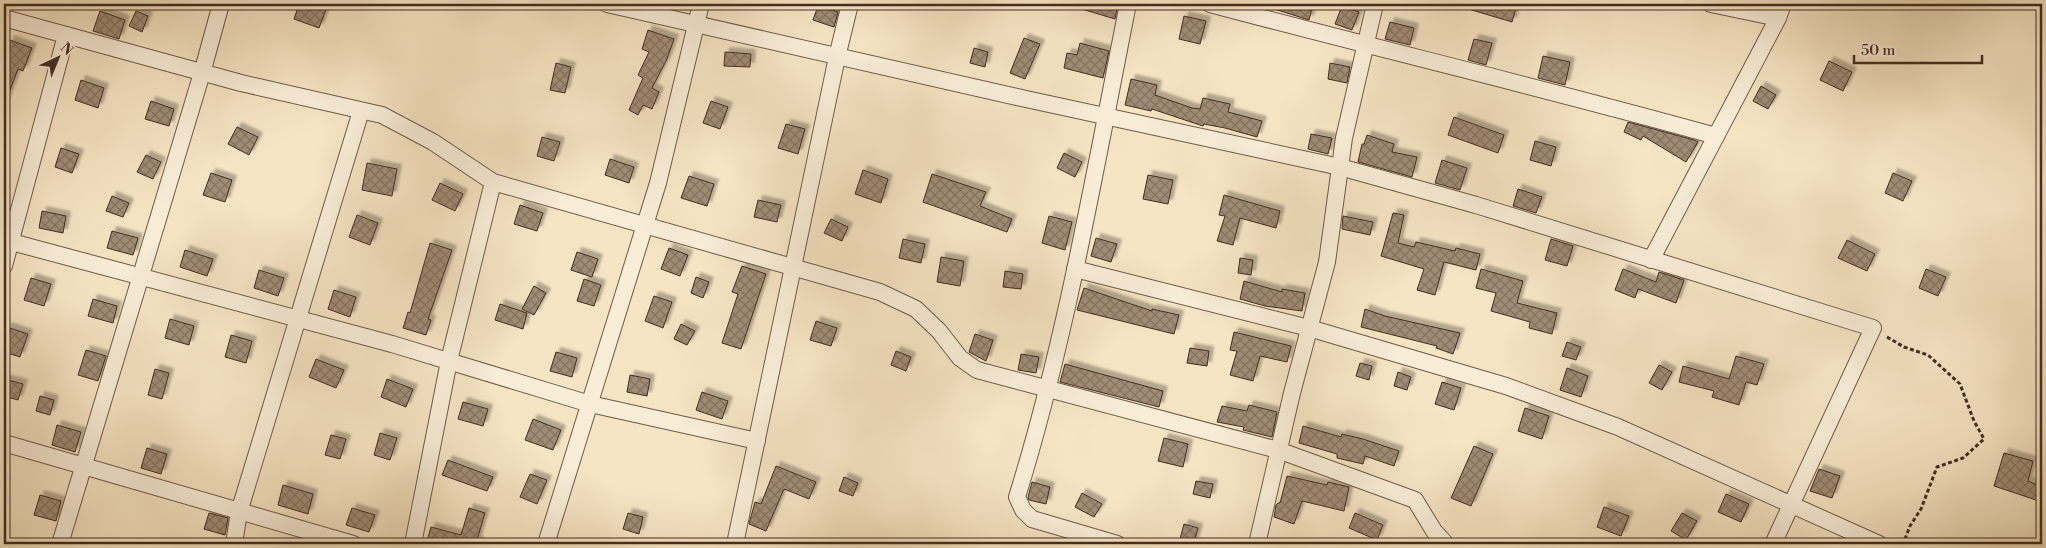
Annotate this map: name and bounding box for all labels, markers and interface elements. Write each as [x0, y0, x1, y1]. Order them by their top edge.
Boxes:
north arrow [32, 32, 82, 82]
scale bar [1854, 32, 1981, 64]
text: N [56, 39, 77, 60]
text: 50 m [1861, 41, 1895, 60]

